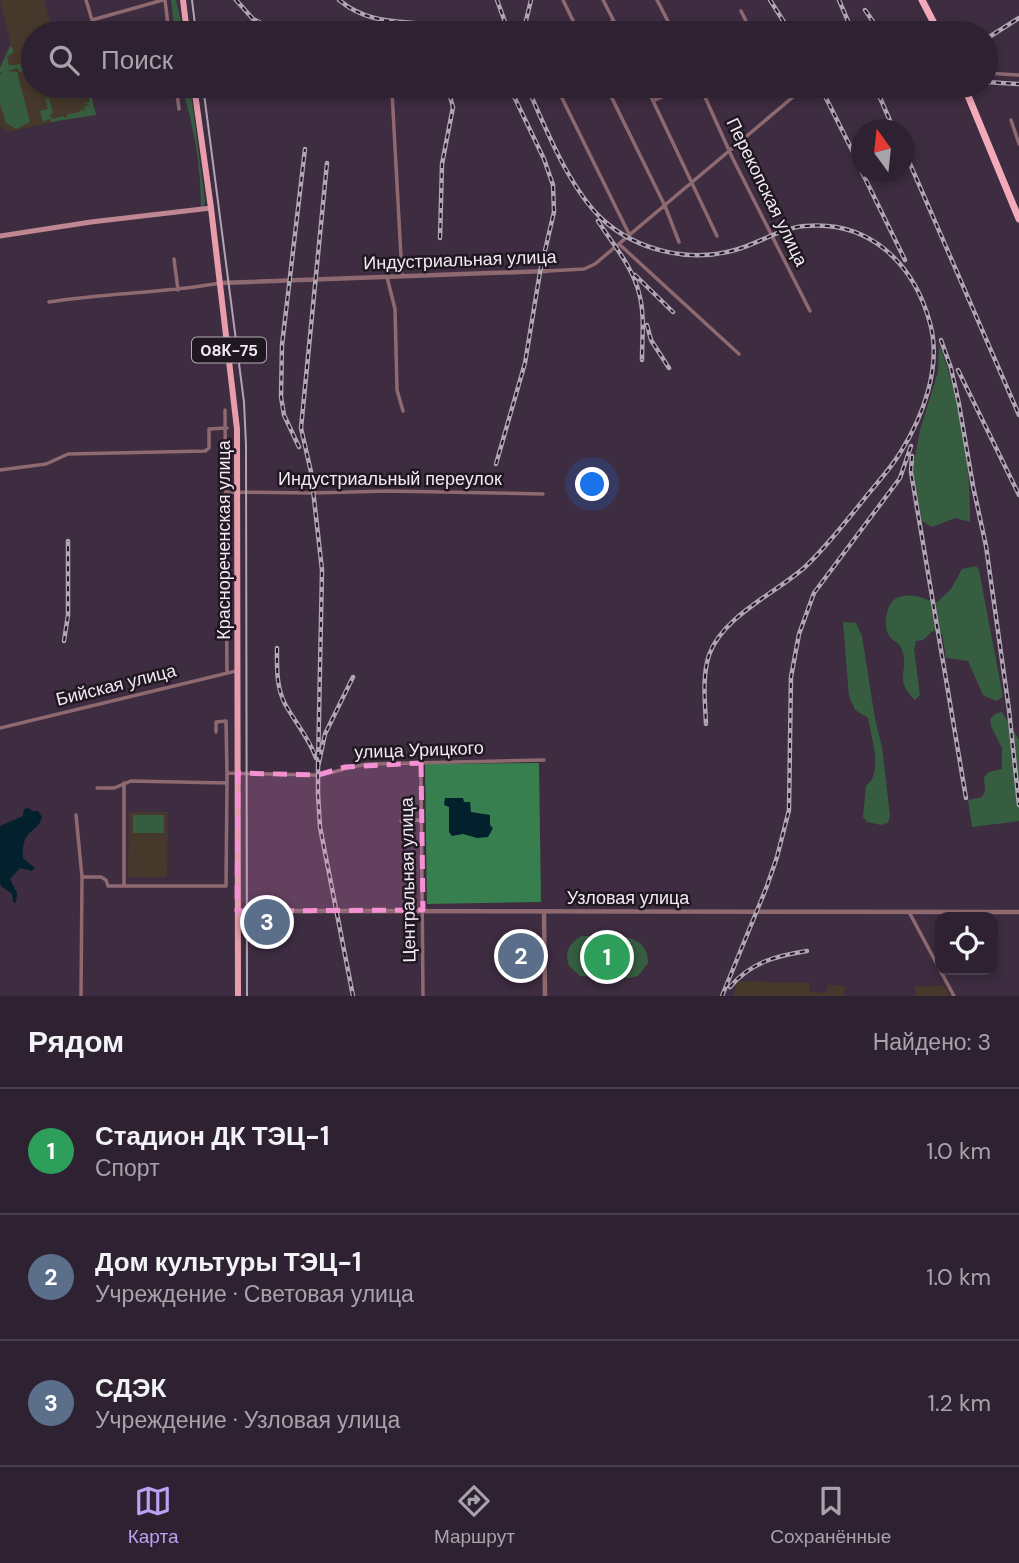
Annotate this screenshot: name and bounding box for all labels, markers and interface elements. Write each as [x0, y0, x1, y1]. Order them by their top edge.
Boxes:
search box [21, 21, 998, 98]
icon: search [45, 41, 83, 79]
text: Поиск [101, 43, 173, 77]
street label: Перекопская улица [721, 114, 814, 271]
north arrow [851, 119, 914, 182]
street label: Индустриальная улица [363, 245, 558, 275]
road number: 08К-75 [192, 338, 266, 362]
street label: Краснореченская улица [212, 439, 236, 640]
street label: Индустриальный переулок [278, 467, 502, 491]
your location [575, 467, 609, 501]
street label: Бийская улица [53, 658, 180, 712]
street label: улица Урицкого [354, 736, 484, 764]
street label: Центральная улица [395, 796, 421, 963]
street label: Узловая улица [567, 886, 690, 910]
pin: 3 [244, 896, 290, 948]
map controls [935, 912, 998, 975]
button: locate [935, 912, 998, 975]
pin: 2 [498, 930, 544, 982]
pin: 1 [584, 931, 630, 983]
text: Рядом [28, 1022, 124, 1061]
text: Найдено: 3 [873, 1027, 991, 1057]
text: Стадион ДК ТЭЦ-1 [95, 1119, 329, 1153]
text: 1 [47, 1136, 55, 1166]
text: 1.0 km [926, 1136, 991, 1166]
text: Спорт [95, 1153, 160, 1183]
text: Дом культуры ТЭЦ-1 [95, 1245, 362, 1279]
text: 2 [44, 1262, 58, 1292]
text: 1.0 km [926, 1262, 991, 1292]
text: Учреждение · Световая улица [95, 1279, 414, 1309]
text: СДЭК [95, 1371, 166, 1405]
text: 3 [44, 1388, 58, 1418]
text: 1.2 km [928, 1388, 991, 1418]
text: Учреждение · Узловая улица [95, 1405, 400, 1435]
tab: Карта [128, 1482, 179, 1549]
tab: Маршрут [434, 1482, 515, 1549]
tab: Сохранённые [770, 1482, 891, 1549]

